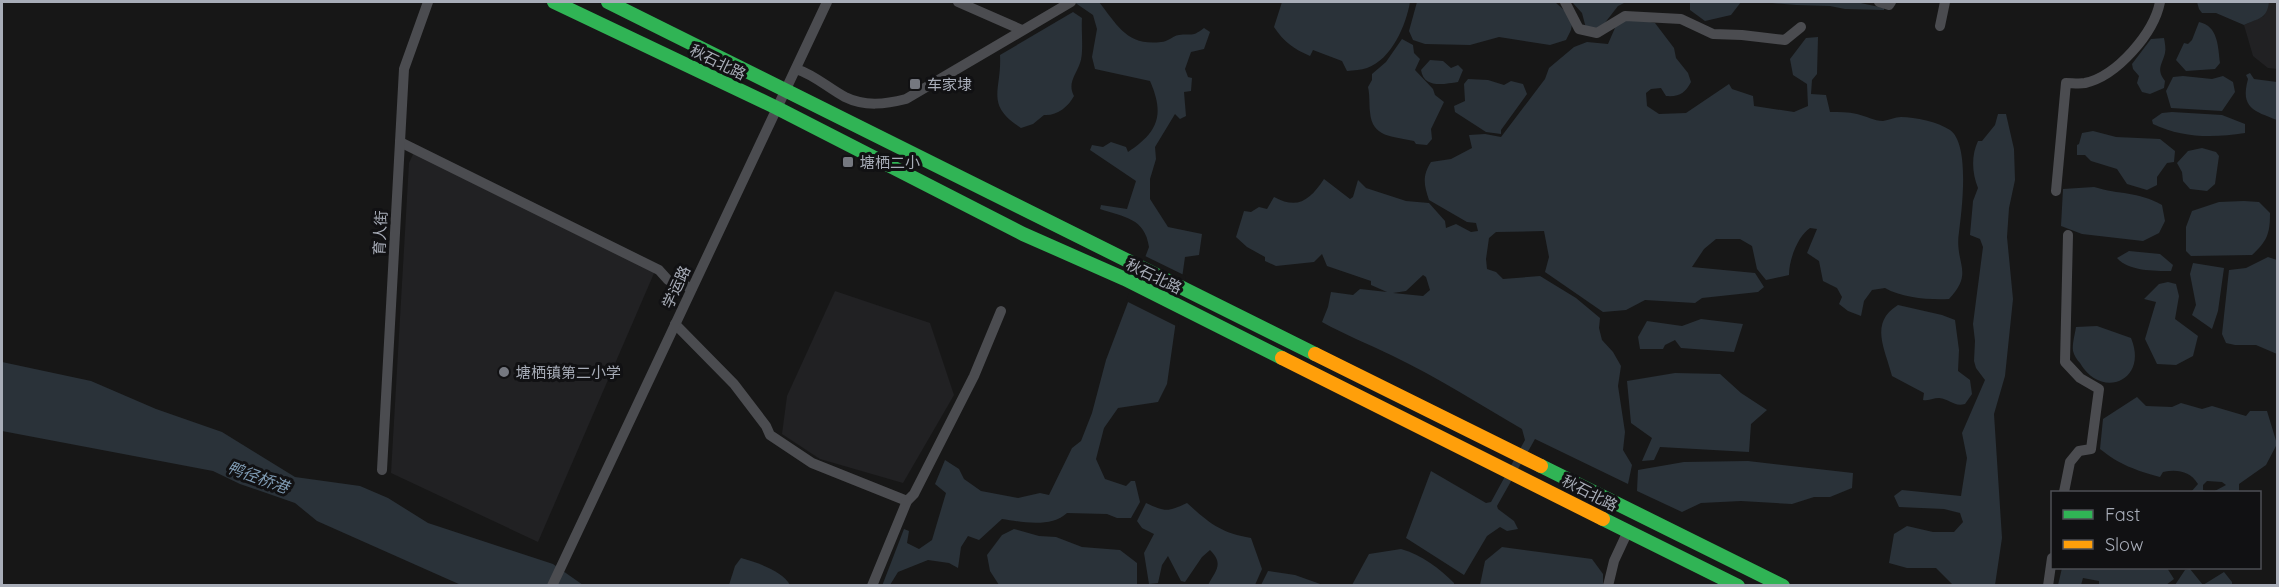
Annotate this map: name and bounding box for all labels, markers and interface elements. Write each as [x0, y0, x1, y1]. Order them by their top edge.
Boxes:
street label: 秋石北路 [687, 40, 749, 84]
place label: 车家埭 [927, 75, 972, 94]
marker: 车家埭 [908, 77, 922, 91]
place label: 塘栖二小 [860, 153, 920, 172]
marker: 塘栖二小 [841, 155, 855, 169]
street label: 育人街 [369, 210, 391, 256]
street label: 秋石北路 [1123, 254, 1185, 298]
street label: 学运路 [658, 263, 694, 311]
place label: 塘栖镇第二小学 [516, 363, 621, 382]
marker: 塘栖镇第二小学 [497, 365, 511, 379]
water label: 鸭径桥港 [225, 457, 293, 498]
street label: 秋石北路 [1559, 471, 1621, 515]
legend [2051, 491, 2261, 569]
text: Fast [2105, 503, 2140, 526]
text: Slow [2105, 533, 2143, 556]

